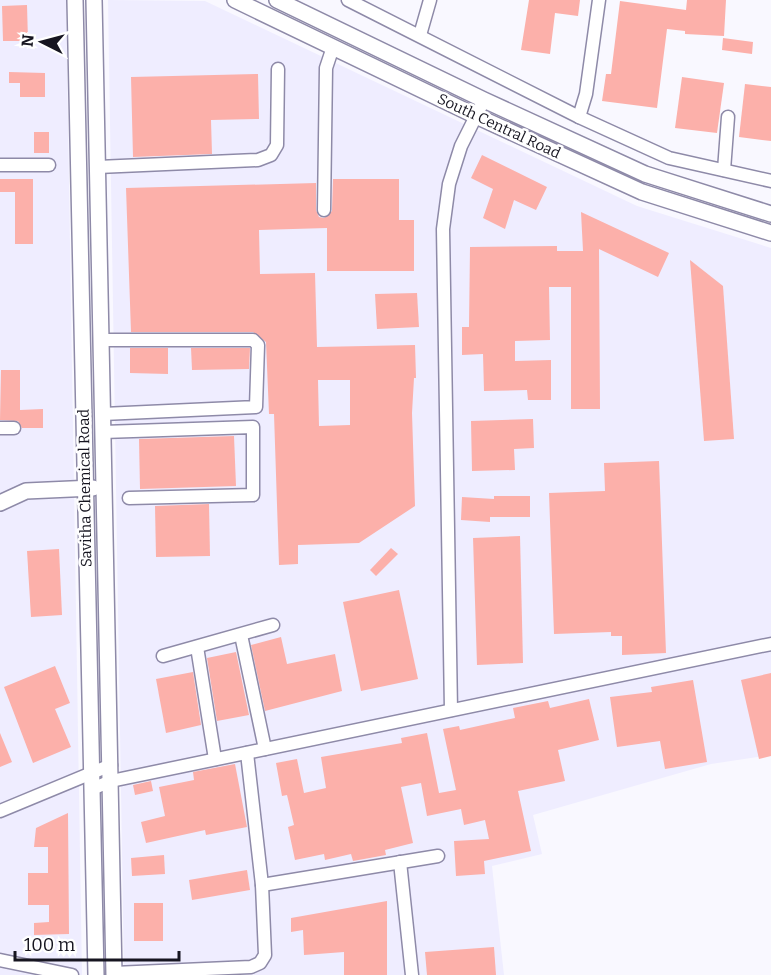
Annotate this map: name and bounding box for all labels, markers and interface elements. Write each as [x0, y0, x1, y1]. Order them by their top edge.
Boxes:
north arrow [12, 12, 72, 72]
text: N [17, 33, 38, 48]
street label: South Central Road [435, 90, 563, 162]
street label: Savitha Chemical Road [75, 409, 95, 567]
scale bar [15, 924, 178, 962]
text: 100 m [24, 934, 75, 956]

